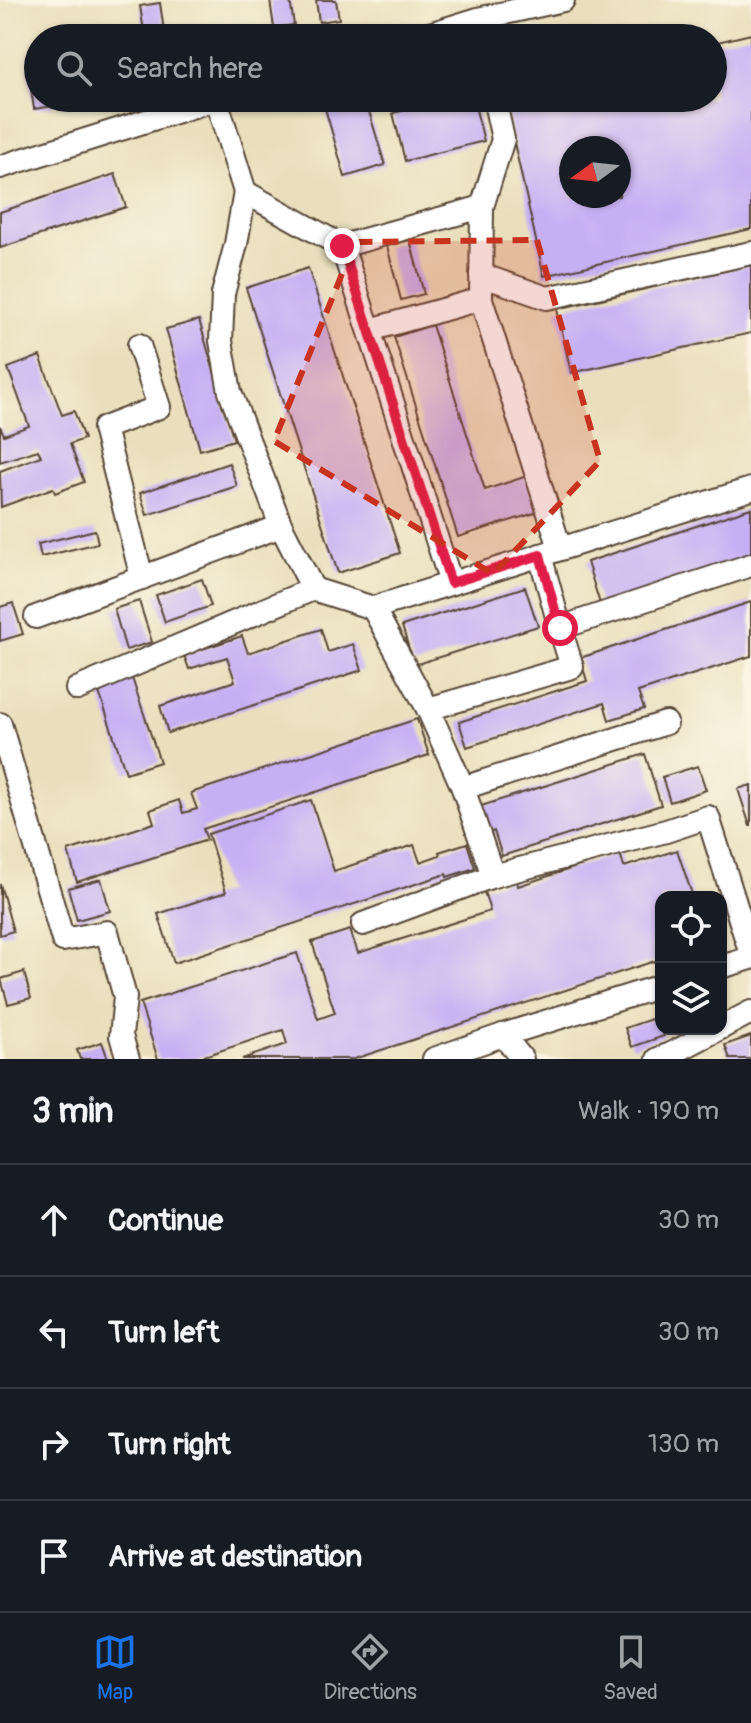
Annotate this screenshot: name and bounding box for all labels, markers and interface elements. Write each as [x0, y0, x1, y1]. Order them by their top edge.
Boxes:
search box [24, 24, 727, 112]
icon: search [52, 46, 96, 90]
text: Search here [116, 50, 263, 87]
north arrow [559, 136, 631, 208]
route end [324, 228, 360, 264]
route start [542, 610, 578, 646]
map controls [655, 891, 727, 1035]
button: locate [655, 891, 727, 963]
button: layers [655, 963, 727, 1035]
text: 3 min [32, 1090, 114, 1133]
text: Walk · 190 m [578, 1095, 719, 1127]
icon: ahead [32, 1198, 76, 1242]
text: Continue [108, 1202, 223, 1239]
text: 30 m [658, 1204, 719, 1236]
icon: left [32, 1310, 76, 1354]
text: Turn left [108, 1314, 219, 1351]
text: 30 m [658, 1316, 719, 1348]
icon: right [32, 1422, 76, 1466]
text: Turn right [108, 1426, 231, 1463]
text: 130 m [648, 1428, 719, 1460]
icon: arrive [32, 1534, 76, 1578]
text: Arrive at destination [108, 1538, 362, 1575]
tab: Map [93, 1630, 137, 1706]
tab: Directions [324, 1630, 417, 1706]
tab: Saved [603, 1630, 658, 1706]

